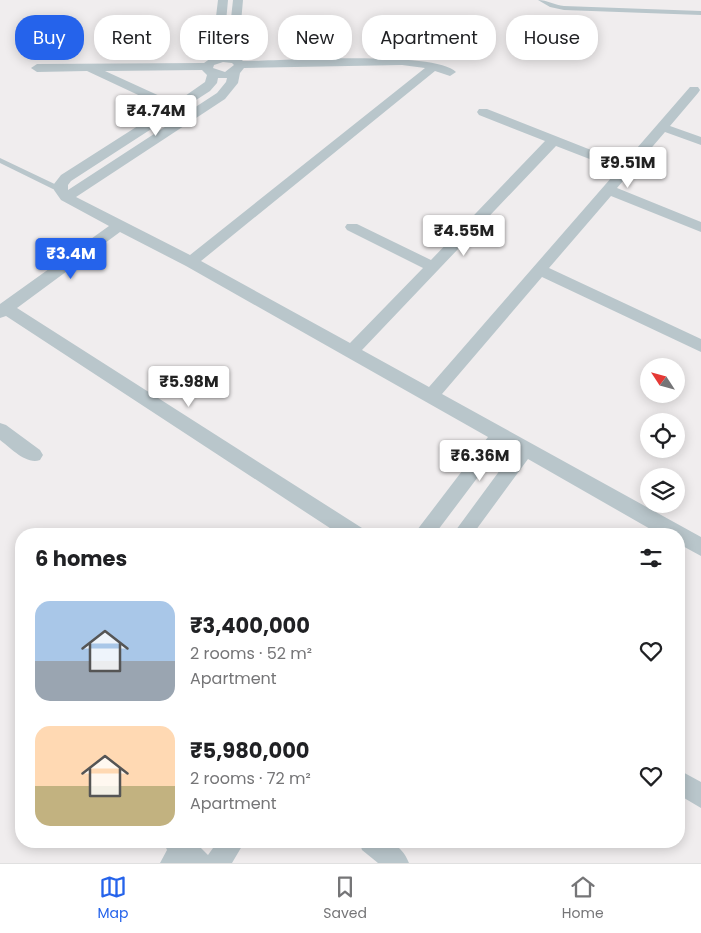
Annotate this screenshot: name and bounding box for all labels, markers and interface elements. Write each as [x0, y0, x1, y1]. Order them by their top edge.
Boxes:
chip: Buy [15, 15, 84, 60]
chip: Rent [94, 15, 170, 60]
chip: Filters [180, 15, 268, 60]
chip: New [278, 15, 352, 60]
chip: Apartment [362, 15, 496, 60]
chip: House [506, 15, 598, 60]
pin: ₹4.74M [115, 94, 197, 137]
text: ₹4.74M [127, 99, 186, 122]
pin: ₹9.51M [587, 146, 669, 189]
text: ₹9.51M [600, 151, 656, 174]
pin: ₹4.55M [423, 214, 505, 257]
text: ₹4.55M [434, 219, 494, 242]
pin: ₹3.4M [36, 238, 106, 280]
text: ₹3.4M [46, 242, 96, 265]
north arrow [640, 358, 685, 402]
map controls [640, 358, 685, 513]
pin: ₹5.98M [148, 366, 230, 408]
text: ₹5.98M [159, 370, 219, 393]
button: locate [640, 413, 685, 458]
pin: ₹6.36M [439, 440, 521, 482]
text: ₹6.36M [451, 444, 509, 467]
button: layers [640, 468, 685, 513]
text: 6 homes [35, 544, 127, 573]
icon: filters [637, 544, 665, 572]
text: ₹3,400,000 [190, 611, 310, 640]
icon: home [75, 621, 135, 681]
icon: heart [637, 637, 665, 665]
text: 2 rooms · 52 m² [190, 642, 312, 665]
text: Apartment [190, 667, 277, 690]
text: ₹5,980,000 [190, 736, 310, 765]
icon: home [75, 746, 135, 806]
icon: heart [637, 762, 665, 790]
text: 2 rooms · 72 m² [190, 767, 311, 790]
text: Apartment [190, 792, 277, 815]
tab: Map [97, 873, 128, 924]
tab: Saved [323, 873, 367, 924]
tab: Home [562, 873, 604, 924]

